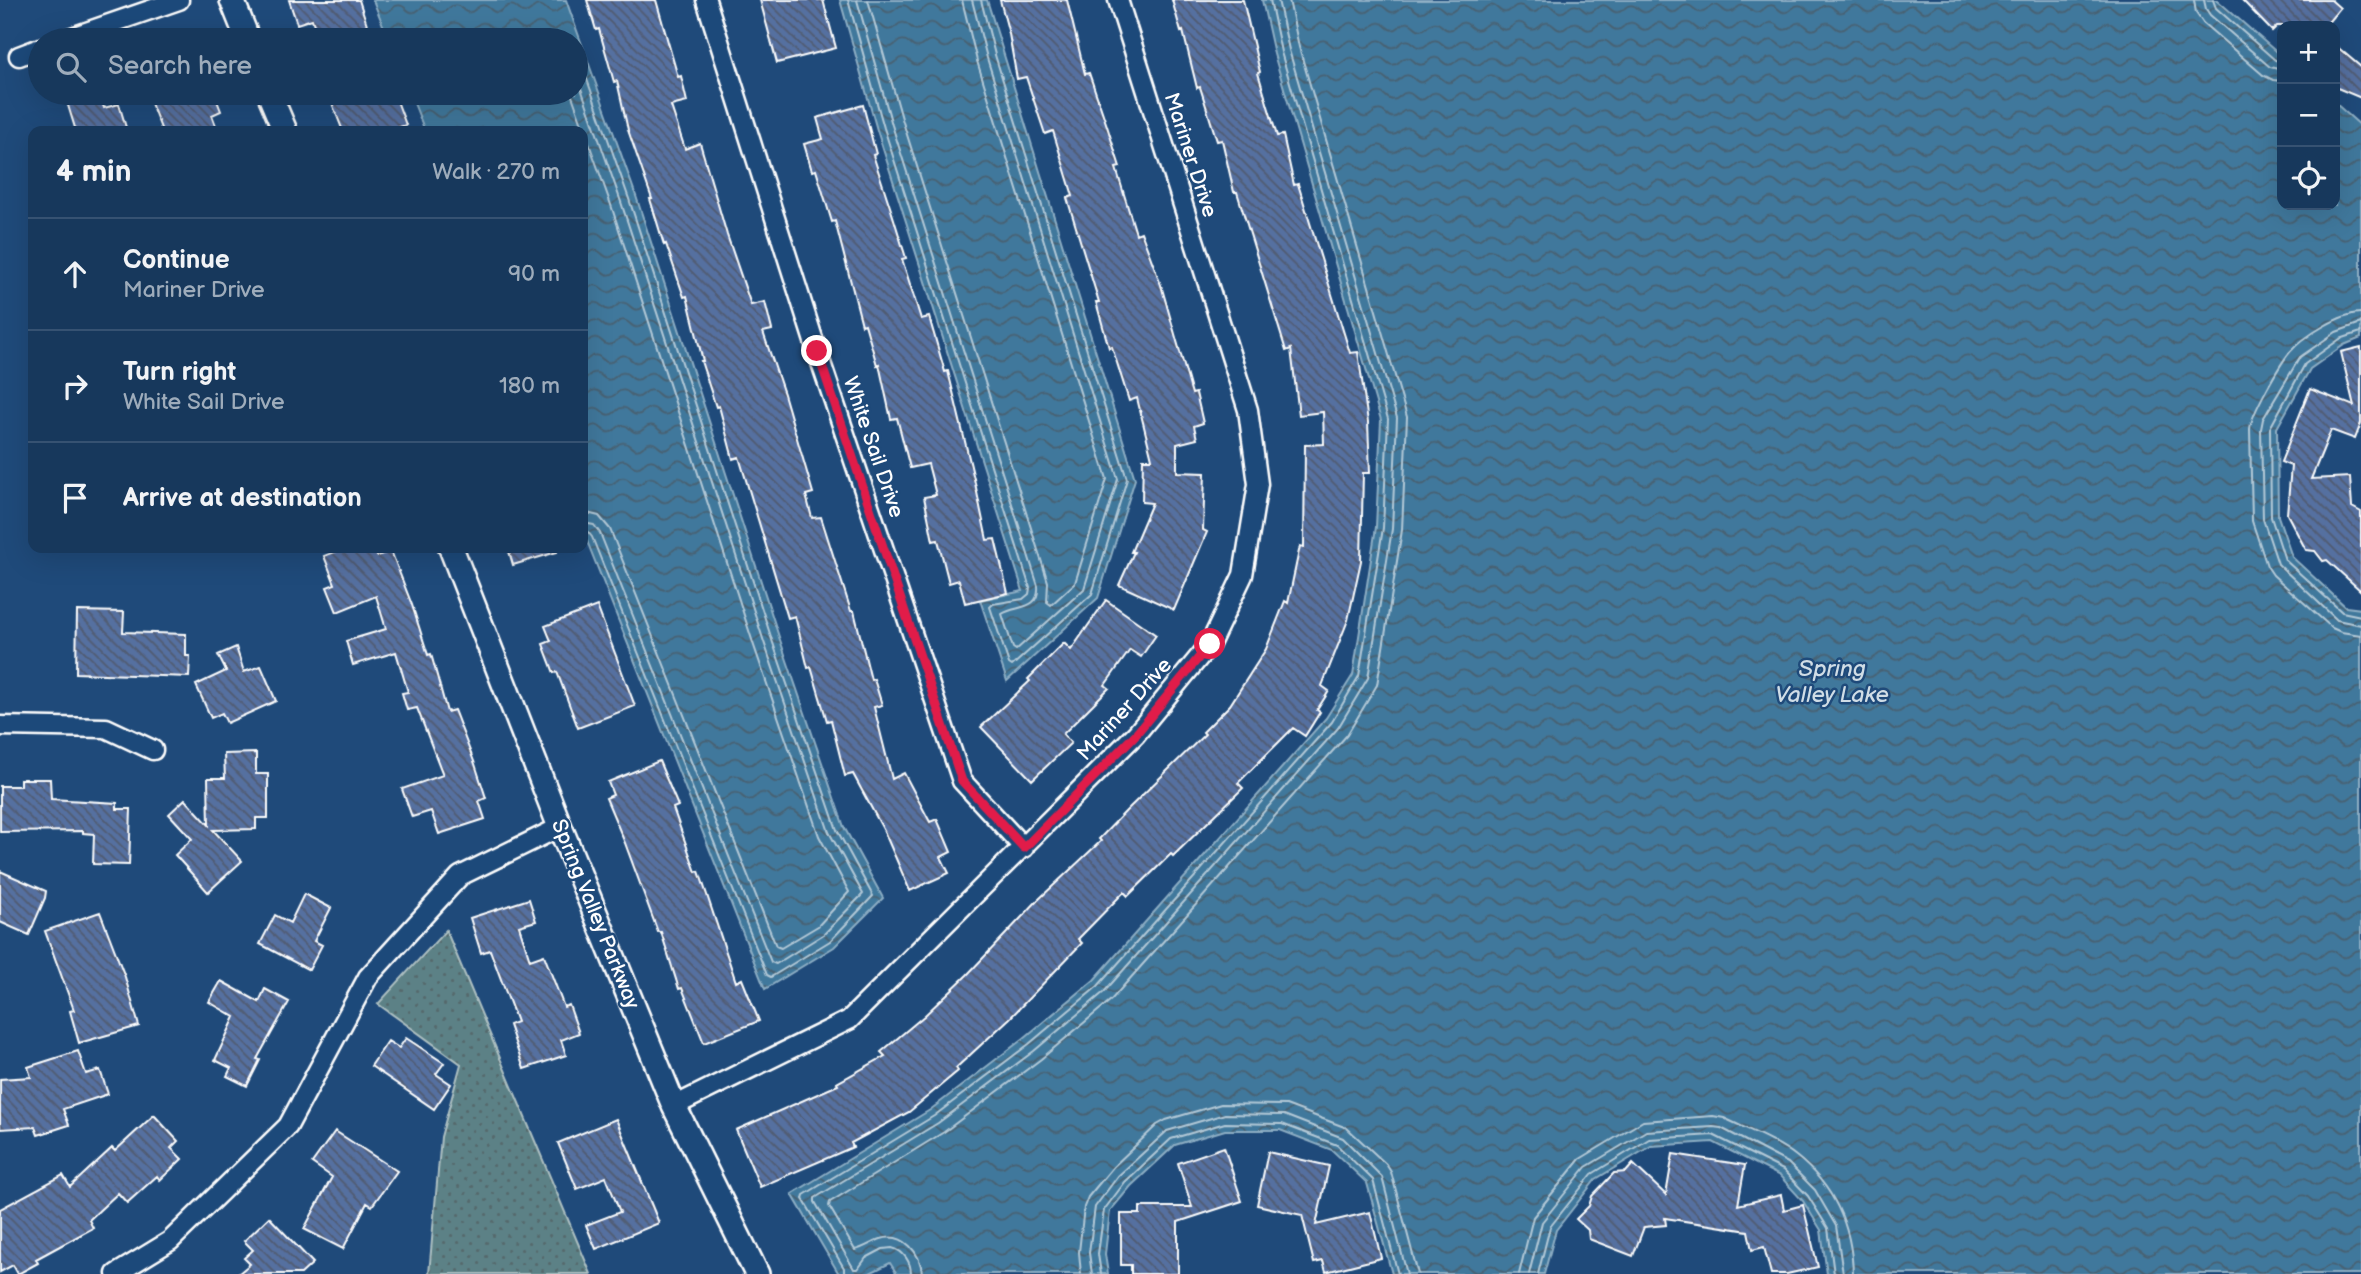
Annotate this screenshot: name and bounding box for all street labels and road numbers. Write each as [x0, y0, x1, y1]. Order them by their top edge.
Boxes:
street label: Mariner Drive [1159, 90, 1222, 221]
street label: White Sail Drive [838, 373, 909, 521]
street label: Mariner Drive [1072, 653, 1177, 766]
street label: Spring Valley Parkway [546, 816, 645, 1013]

